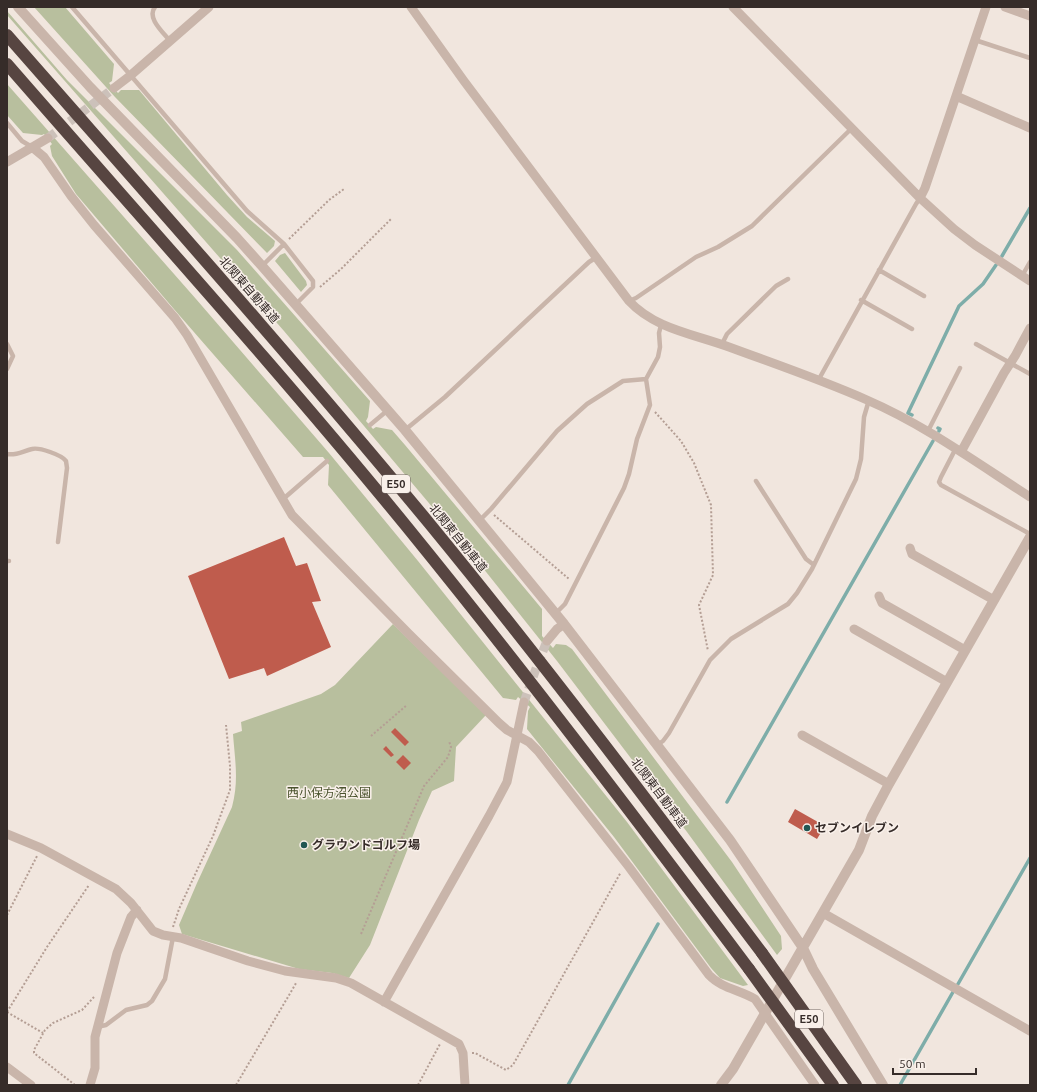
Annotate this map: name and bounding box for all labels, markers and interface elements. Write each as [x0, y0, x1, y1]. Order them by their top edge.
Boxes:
street label: 北関東自動車道 [217, 254, 282, 326]
road number: E50 [382, 475, 410, 493]
street label: 北関東自動車道 [427, 501, 490, 574]
street label: 北関東自動車道 [629, 755, 690, 830]
park label: 西小保方沼公園 [287, 786, 371, 799]
place label: セブンイレブン [815, 821, 899, 834]
marker: セブンイレブン [802, 823, 812, 833]
place label: グラウンドゴルフ場 [312, 838, 420, 851]
marker: グラウンドゴルフ場 [299, 840, 309, 850]
road number: E50 [795, 1010, 823, 1028]
scale bar [893, 1050, 976, 1076]
text: 50 m [899, 1057, 926, 1070]

